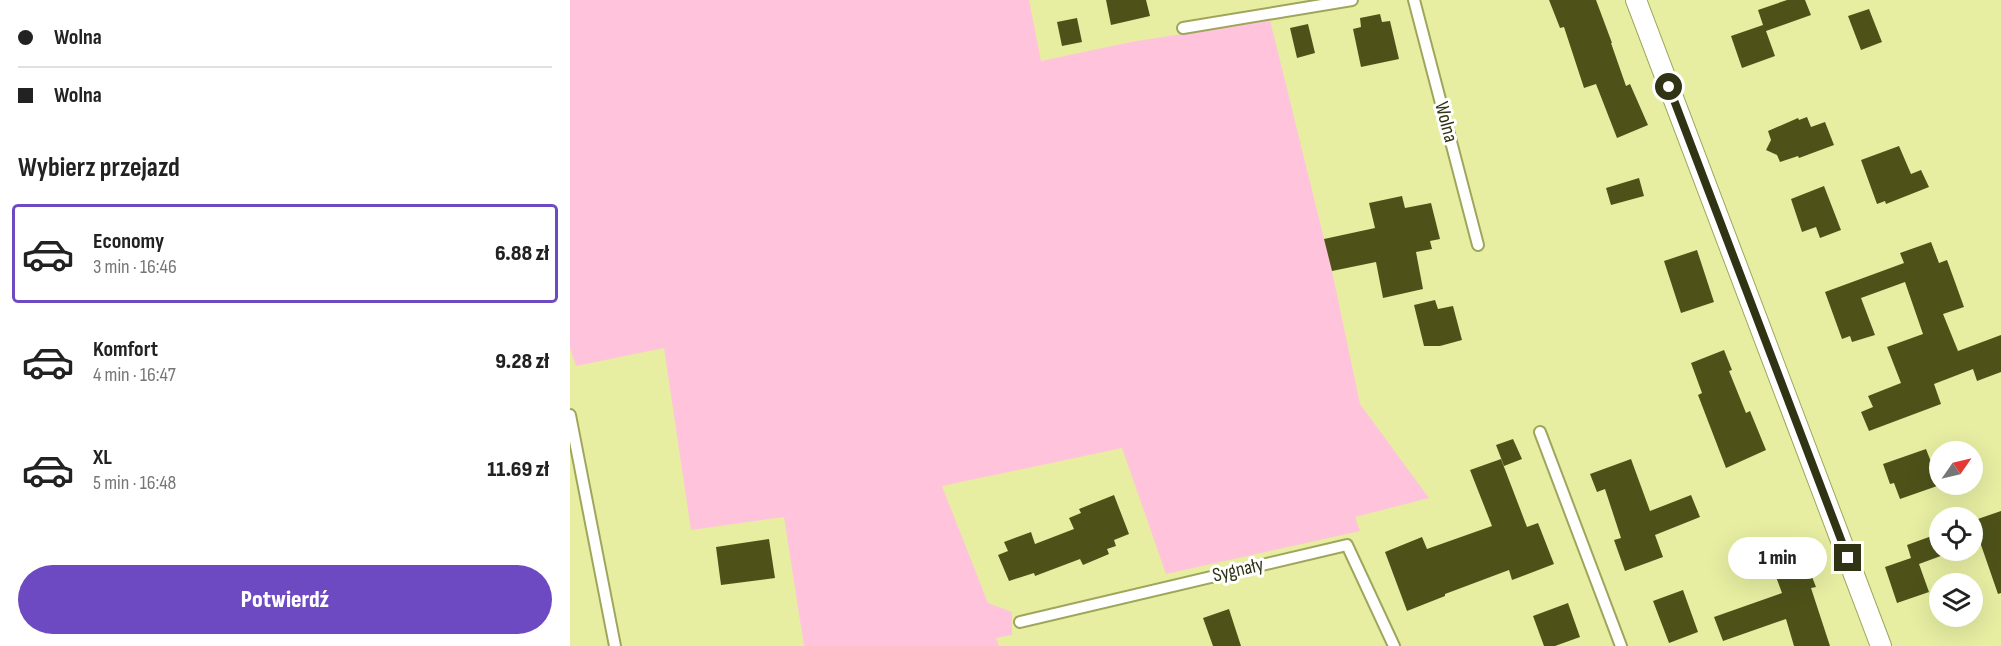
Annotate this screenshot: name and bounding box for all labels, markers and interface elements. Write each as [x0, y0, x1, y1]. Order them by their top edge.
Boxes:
text: Wolna [54, 24, 102, 51]
route start [1655, 73, 1682, 100]
text: Wolna [54, 82, 102, 109]
street label: Wolna [1429, 99, 1463, 145]
text: Wybierz przejazd [18, 152, 180, 184]
icon: car [21, 227, 75, 281]
text: Economy [93, 228, 164, 255]
text: 6.88 zł [495, 240, 549, 267]
text: 3 min · 16:46 [93, 255, 177, 279]
icon: car [21, 335, 75, 389]
text: Komfort [93, 336, 158, 363]
text: 9.28 zł [495, 348, 549, 375]
text: 4 min · 16:47 [93, 363, 176, 387]
north arrow [1929, 441, 1983, 495]
map controls [1929, 441, 1983, 627]
icon: car [21, 443, 75, 497]
text: XL [93, 444, 112, 471]
text: 11.69 zł [487, 456, 549, 483]
text: 5 min · 16:48 [93, 471, 176, 495]
button: locate [1929, 507, 1983, 561]
callout: 1 min [1728, 537, 1827, 579]
route end [1834, 544, 1861, 571]
text: 1 min [1758, 546, 1797, 570]
street label: Sygnały [1210, 552, 1266, 588]
button: Potwierdź [18, 565, 552, 634]
button: layers [1929, 573, 1983, 627]

